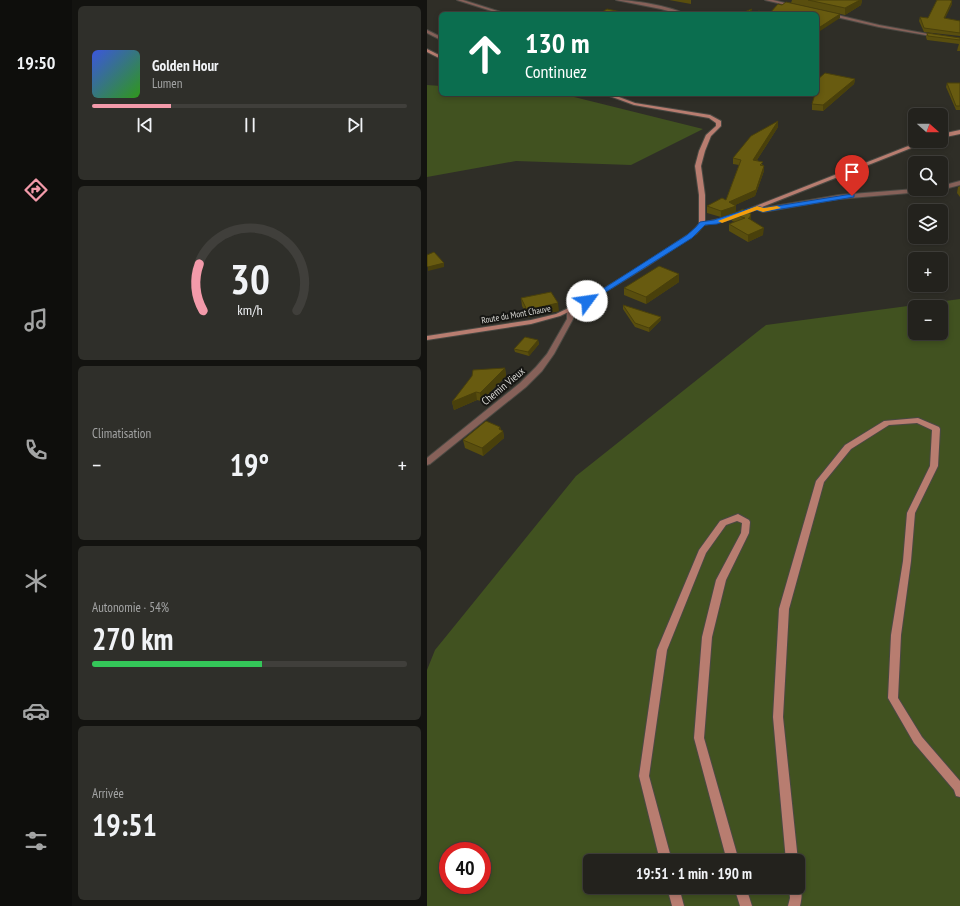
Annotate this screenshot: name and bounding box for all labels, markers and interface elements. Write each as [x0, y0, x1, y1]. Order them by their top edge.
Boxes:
text: 130 m [525, 24, 589, 61]
icon: ahead [459, 28, 511, 80]
text: 19:50 [17, 51, 55, 74]
text: Golden Hour [152, 56, 219, 75]
text: Continuez [525, 60, 587, 83]
text: Lumen [152, 75, 182, 92]
north arrow [908, 108, 948, 148]
map controls [908, 108, 948, 340]
icon: previous [134, 114, 156, 136]
icon: pause [239, 114, 261, 136]
icon: next [344, 114, 366, 136]
pin [835, 155, 869, 196]
button: search [908, 156, 948, 196]
icon: arrive [841, 161, 863, 183]
icon: directions [22, 176, 50, 204]
button: layers [908, 204, 948, 244]
text: 30 [230, 252, 269, 305]
button: + [908, 252, 948, 292]
position arrow [566, 280, 608, 322]
text: km/h [237, 300, 262, 319]
button: − [908, 300, 948, 340]
street label: Route du Mont Chauve [480, 302, 552, 326]
icon: music [22, 306, 50, 334]
street label: Chemin Vieux [479, 364, 528, 408]
text: Climatisation [92, 425, 151, 442]
icon: phone [22, 436, 50, 464]
text: 19° [230, 445, 269, 484]
text: − [92, 451, 101, 479]
text: + [398, 451, 407, 479]
icon: climate [22, 567, 50, 595]
text: Autonomie · 54% [92, 599, 169, 616]
text: 270 km [92, 619, 173, 658]
icon: car [22, 697, 50, 725]
text: Arrivée [92, 785, 124, 802]
text: 19:51 [92, 805, 157, 844]
icon: filters [22, 827, 50, 855]
speed limit sign: 40 [439, 842, 491, 894]
text: 19:51 · 1 min · 190 m [636, 864, 752, 883]

